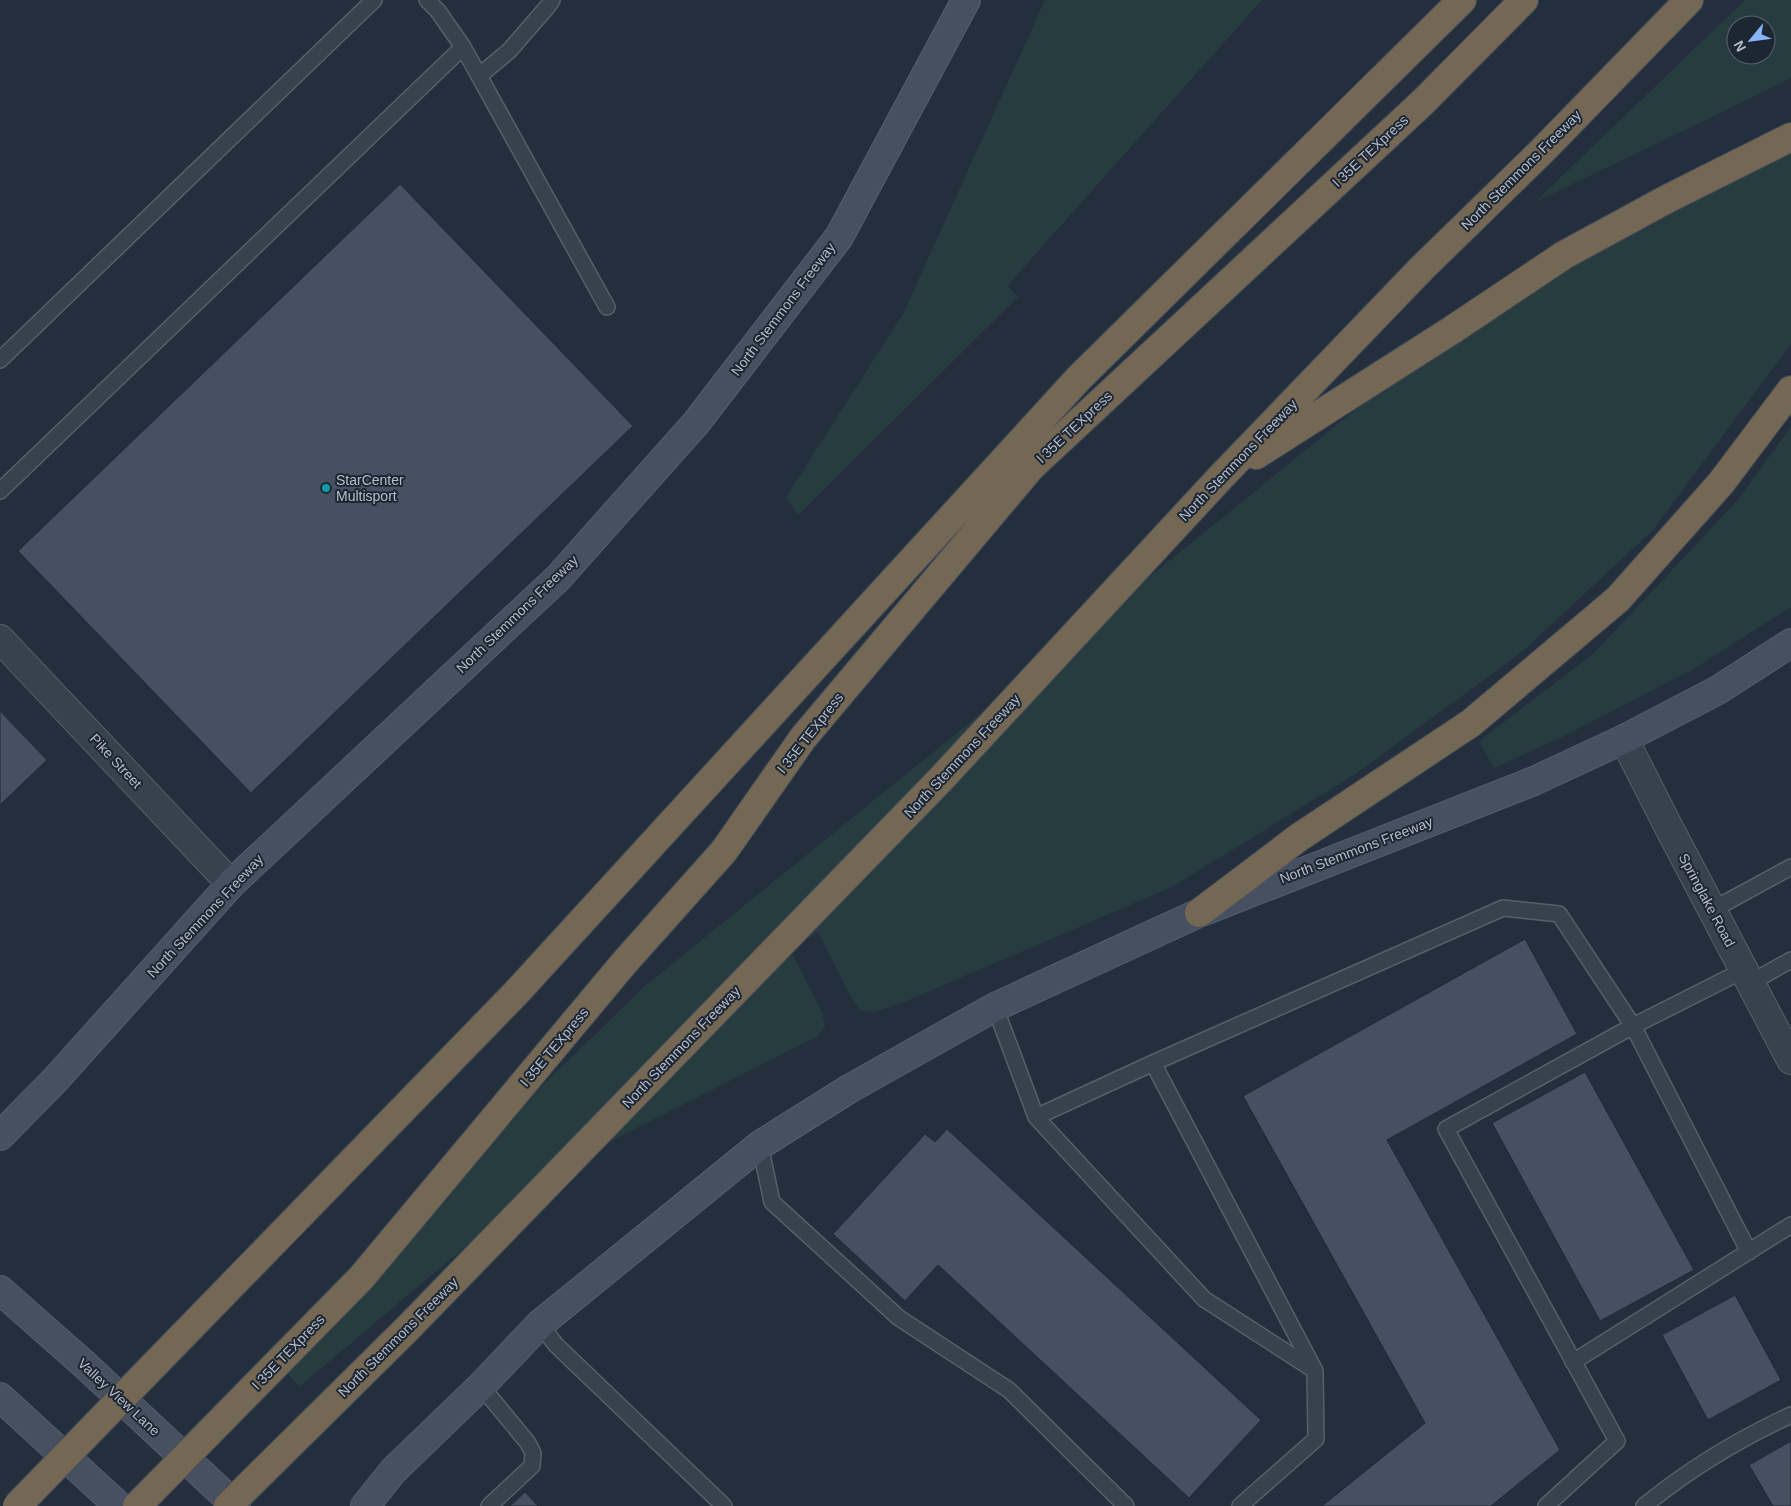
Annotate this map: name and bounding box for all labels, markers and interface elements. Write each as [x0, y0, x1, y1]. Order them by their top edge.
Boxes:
north arrow [1726, 15, 1776, 65]
text: N [1730, 38, 1749, 55]
street label: North Stemmons Freeway [1458, 107, 1584, 233]
street label: I 35E TEXpress [1329, 112, 1411, 190]
street label: North Stemmons Freeway [728, 239, 838, 379]
street label: I 35E TEXpress [1033, 388, 1115, 466]
street label: North Stemmons Freeway [1176, 396, 1300, 524]
place label: StarCenter Multisport [336, 472, 404, 504]
marker: StarCenter Multisport [320, 482, 332, 494]
street label: North Stemmons Freeway [453, 552, 581, 676]
street label: I 35E TEXpress [774, 690, 846, 776]
street label: North Stemmons Freeway [901, 691, 1023, 821]
street label: Pike Street [87, 731, 145, 792]
street label: North Stemmons Freeway [1277, 813, 1435, 887]
street label: North Stemmons Freeway [144, 851, 266, 981]
street label: Springlake Road [1676, 851, 1738, 949]
street label: North Stemmons Freeway [619, 983, 743, 1111]
street label: I 35E TEXpress [516, 1004, 592, 1090]
street label: North Stemmons Freeway [335, 1274, 461, 1400]
street label: I 35E TEXpress [248, 1311, 328, 1393]
street label: Valley View Lane [75, 1355, 163, 1439]

